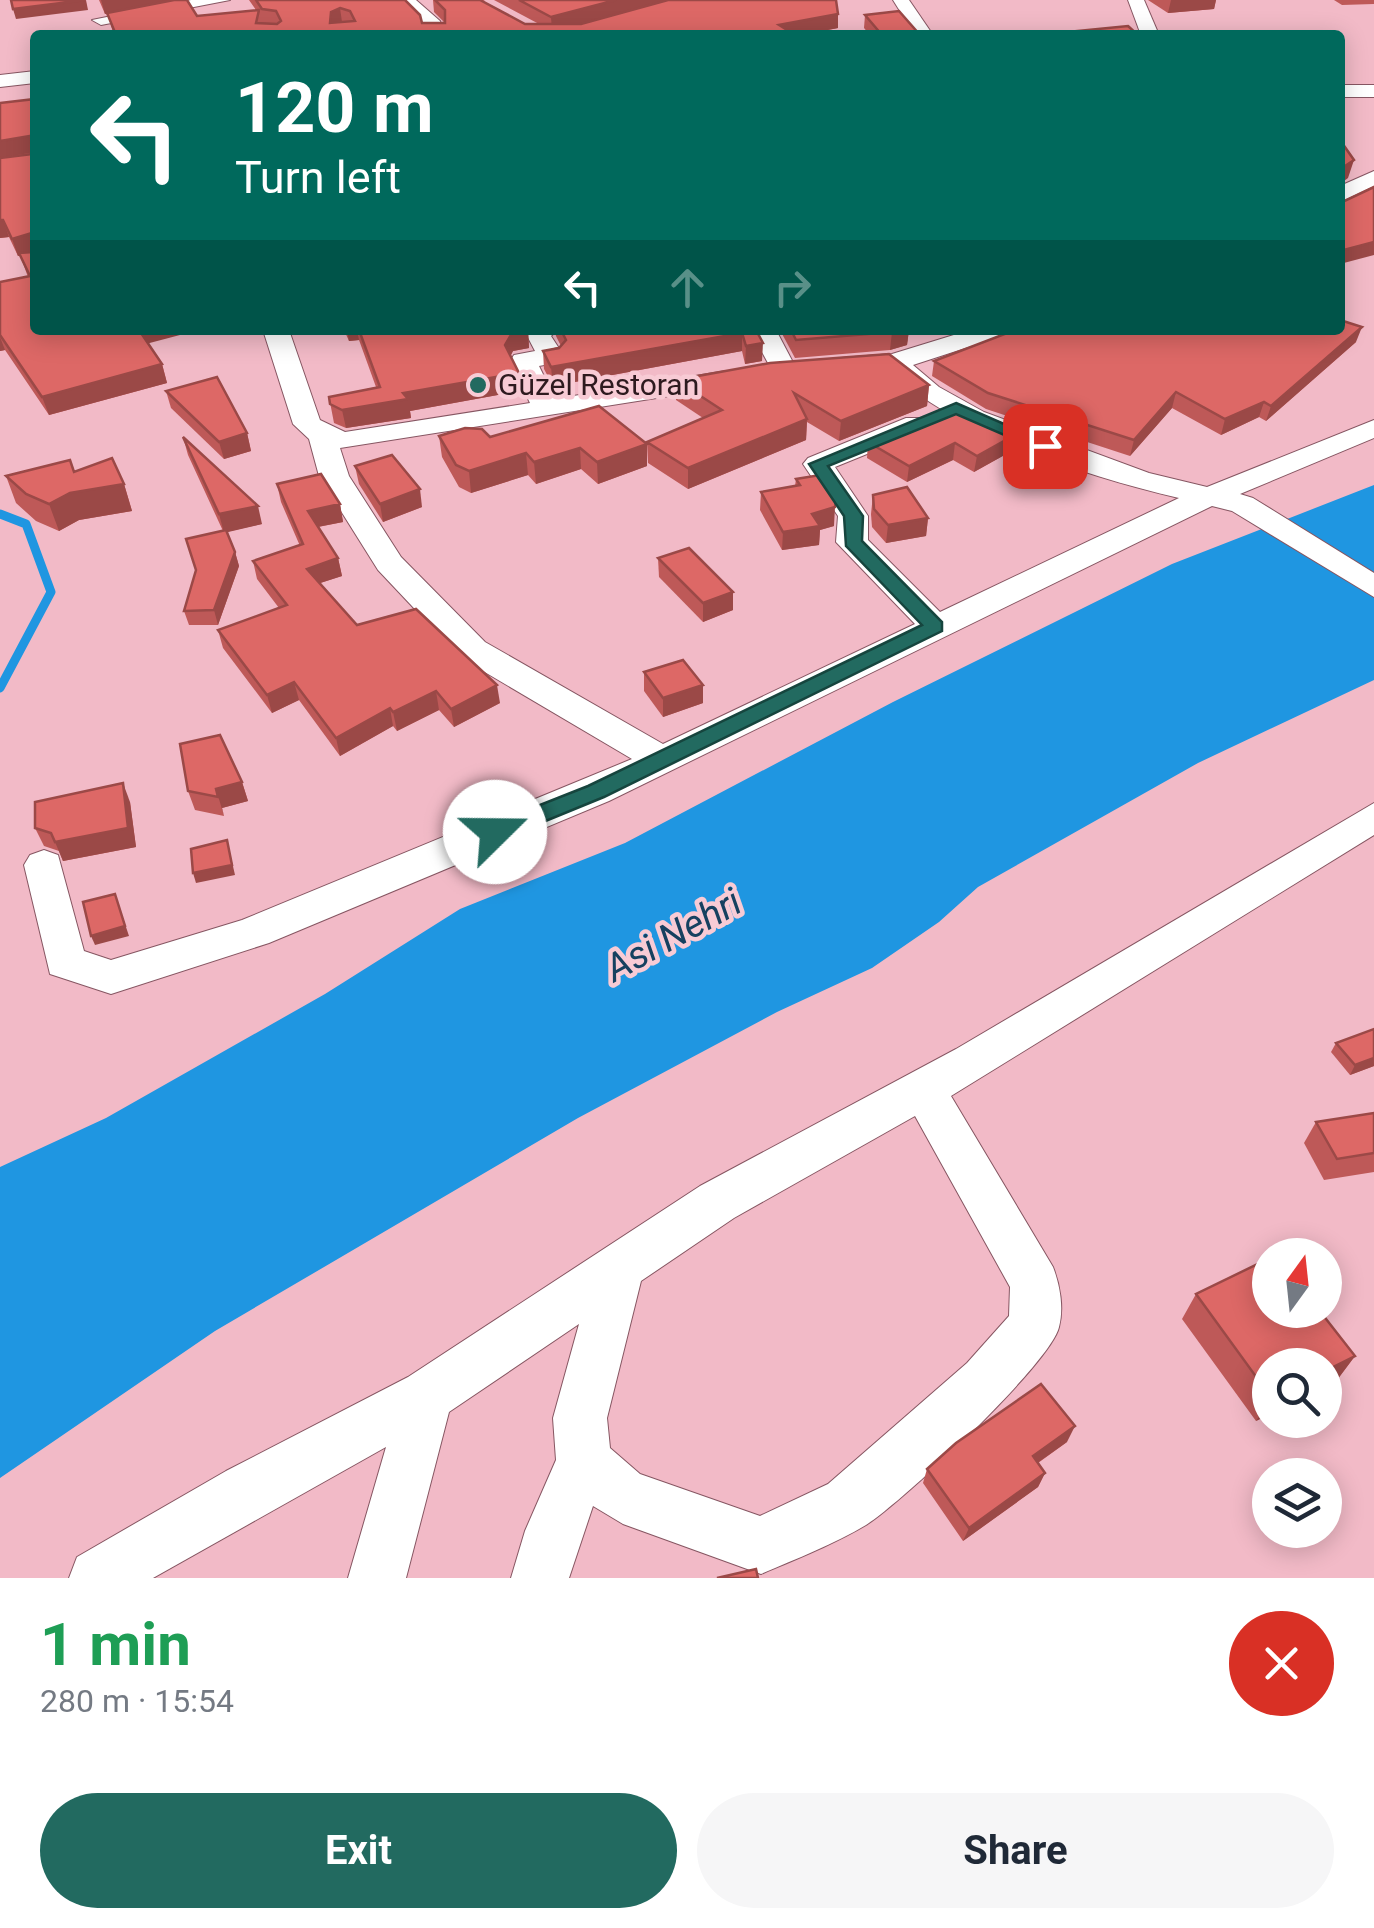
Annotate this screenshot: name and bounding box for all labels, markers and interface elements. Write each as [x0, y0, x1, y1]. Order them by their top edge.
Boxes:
text: 120 m [235, 67, 434, 149]
icon: left [70, 70, 200, 200]
text: Turn left [235, 151, 401, 204]
icon: left [555, 260, 610, 315]
icon: ahead [660, 260, 715, 315]
icon: right [765, 260, 820, 315]
place label: Güzel Restoran [498, 367, 699, 402]
marker: Güzel Restoran [467, 374, 489, 396]
pin [1003, 404, 1088, 489]
icon: arrive [1018, 419, 1073, 474]
position arrow [443, 780, 547, 884]
water label: Asi Nehri [595, 880, 749, 991]
north arrow [1252, 1238, 1342, 1328]
map controls [1252, 1238, 1342, 1548]
button: search [1252, 1348, 1342, 1438]
button: layers [1252, 1458, 1342, 1548]
text: 1 min [40, 1609, 191, 1680]
button: close [1229, 1611, 1334, 1716]
text: 280 m · 15:54 [40, 1682, 234, 1720]
button: Exit [40, 1793, 677, 1908]
button: Share [697, 1793, 1334, 1908]

